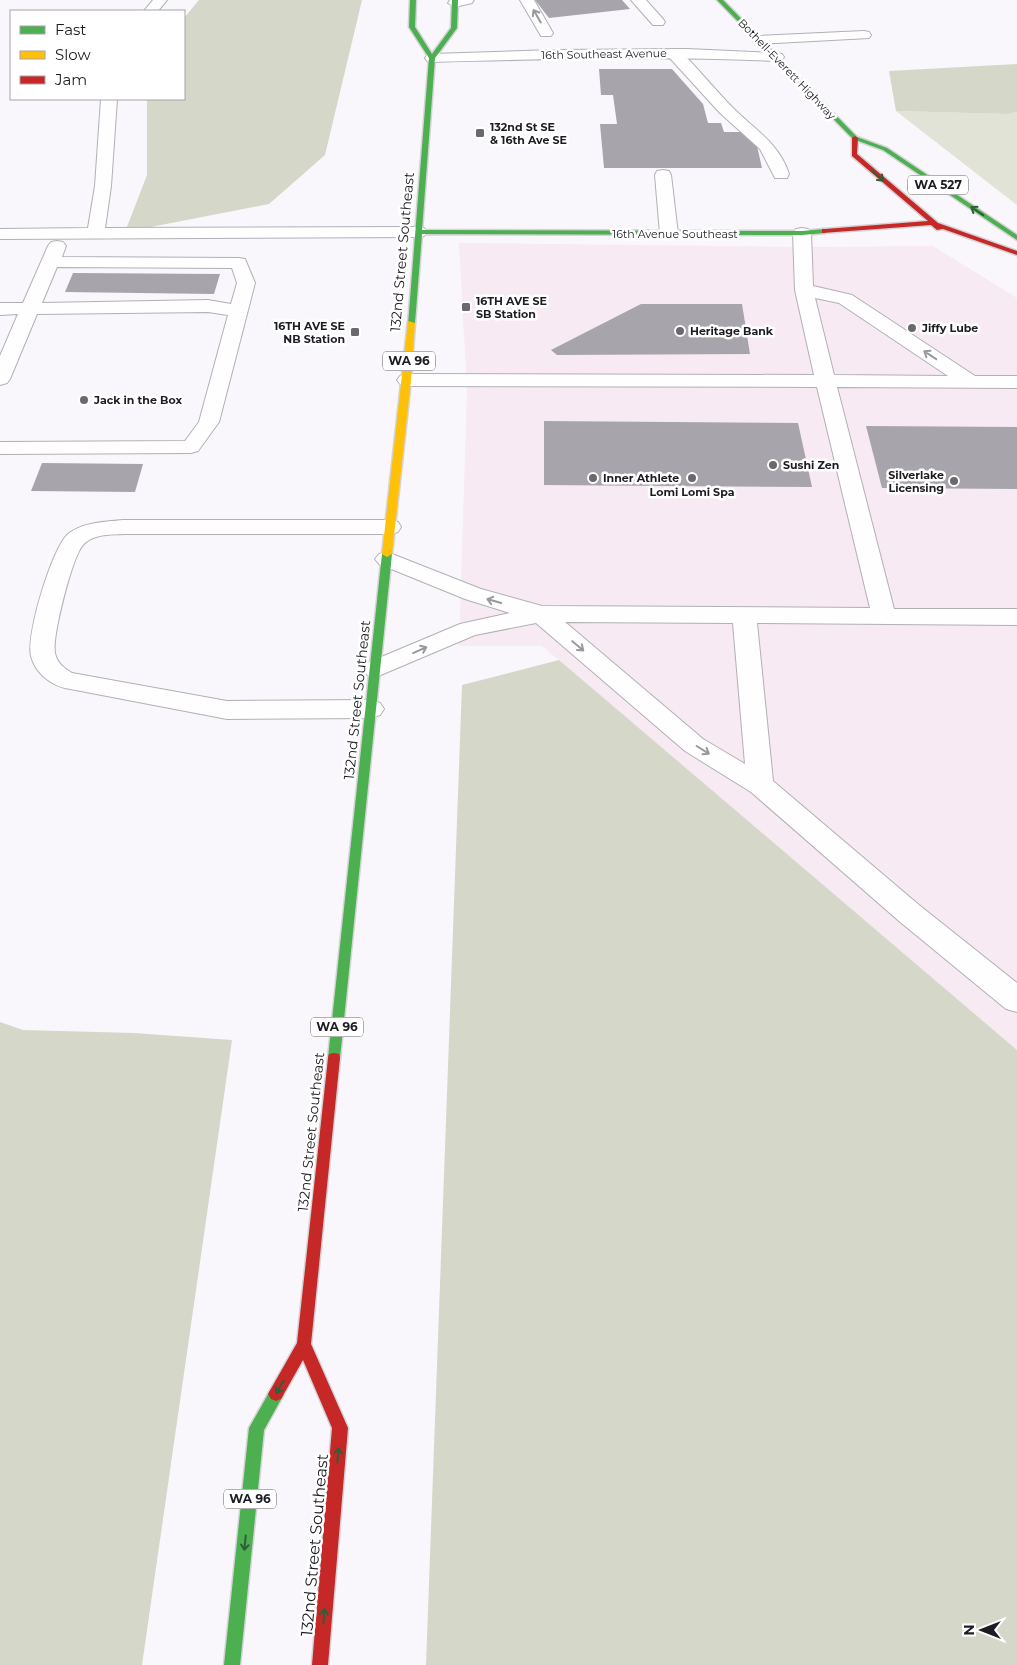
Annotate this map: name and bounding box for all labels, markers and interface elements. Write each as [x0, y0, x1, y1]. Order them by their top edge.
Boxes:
legend [10, 10, 185, 100]
one-way arrow [531, 10, 541, 24]
street label: Bothell-Everett Highway [735, 16, 839, 122]
text: Fast [55, 20, 86, 39]
text: Slow [55, 45, 91, 64]
street label: 16th Southeast Avenue [541, 46, 667, 62]
text: Jam [54, 70, 87, 89]
place label: 132nd St SE & 16th Ave SE [490, 120, 567, 147]
marker: 132nd St SE & 16th Ave SE [474, 127, 486, 139]
one-way arrow [871, 170, 884, 182]
street label: 132nd Street Southeast [386, 171, 418, 333]
road number: WA 527 [908, 176, 968, 194]
one-way arrow [970, 206, 984, 216]
street label: 16th Avenue Southeast [612, 227, 738, 241]
place label: 16TH AVE SE SB Station [476, 294, 547, 321]
marker: 16TH AVE SE SB Station [460, 301, 472, 313]
place label: 16TH AVE SE NB Station [274, 319, 345, 346]
place label: Jiffy Lube [921, 321, 978, 335]
marker: Jiffy Lube [906, 322, 918, 334]
place label: Heritage Bank [690, 324, 774, 338]
marker: Heritage Bank [674, 325, 686, 337]
marker: 16TH AVE SE NB Station [349, 326, 361, 338]
one-way arrow [924, 350, 938, 360]
road number: WA 96 [383, 352, 435, 371]
place label: Jack in the Box [93, 393, 183, 407]
marker: Jack in the Box [78, 394, 90, 406]
place label: Sushi Zen [783, 458, 839, 472]
marker: Sushi Zen [767, 459, 779, 471]
place label: Silverlake Licensing [888, 468, 944, 495]
place label: Inner Athlete [603, 471, 679, 485]
marker: Inner Athlete [587, 472, 599, 484]
marker: Lomi Lomi Spa [686, 472, 698, 484]
marker: Silverlake Licensing [948, 475, 960, 487]
place label: Lomi Lomi Spa [650, 485, 735, 499]
one-way arrow [487, 595, 503, 605]
street label: 132nd Street Southeast [340, 619, 374, 781]
one-way arrow [571, 640, 584, 651]
one-way arrow [412, 644, 427, 654]
one-way arrow [695, 745, 709, 755]
road number: WA 96 [311, 1018, 363, 1036]
street label: 132nd Street Southeast [294, 1051, 328, 1213]
one-way arrow [275, 1379, 285, 1394]
one-way arrow [333, 1447, 343, 1463]
street label: 132nd Street Southeast [297, 1452, 332, 1637]
road number: WA 96 [224, 1490, 276, 1508]
one-way arrow [240, 1534, 250, 1550]
north arrow [957, 1605, 1007, 1655]
one-way arrow [319, 1609, 329, 1625]
text: N [960, 1624, 978, 1636]

